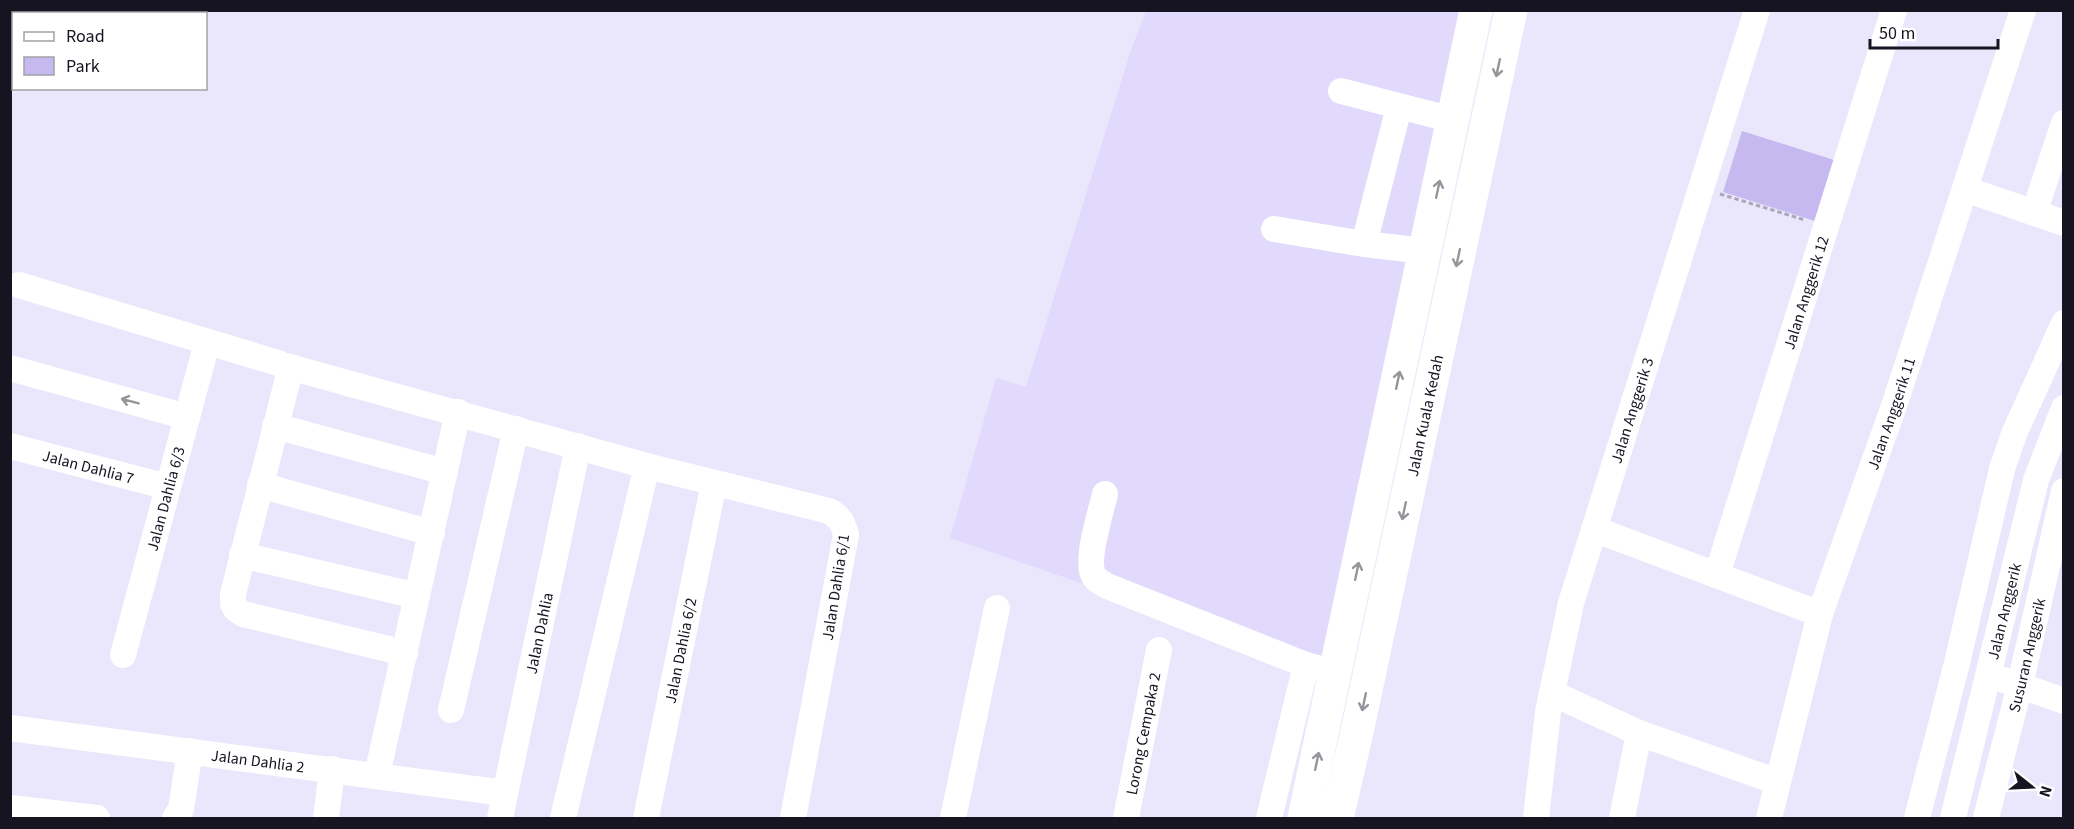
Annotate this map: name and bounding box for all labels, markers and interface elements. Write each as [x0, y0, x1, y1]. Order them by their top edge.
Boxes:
legend [12, 12, 207, 90]
scale bar [1870, 12, 1998, 50]
text: 50 m [1879, 21, 1915, 46]
text: Road [66, 24, 105, 49]
text: Park [66, 54, 100, 79]
one-way arrow [1492, 58, 1504, 77]
one-way arrow [1433, 180, 1444, 199]
street label: Jalan Anggerik 12 [1778, 233, 1835, 352]
one-way arrow [1452, 248, 1463, 268]
street label: Jalan Kuala Kedah [1402, 353, 1449, 479]
street label: Jalan Anggerik 3 [1605, 355, 1659, 466]
street label: Jalan Anggerik 11 [1862, 355, 1921, 473]
one-way arrow [1392, 371, 1404, 390]
one-way arrow [121, 395, 140, 406]
street label: Jalan Dahlia 6/3 [142, 444, 191, 554]
street label: Jalan Dahlia 7 [40, 445, 136, 490]
one-way arrow [1398, 501, 1409, 520]
street label: Jalan Dahlia 6/1 [817, 532, 855, 642]
one-way arrow [1352, 561, 1364, 580]
street label: Jalan Anggerik [1982, 561, 2027, 662]
street label: Jalan Dahlia [521, 591, 559, 676]
street label: Jalan Dahlia 6/2 [660, 596, 702, 705]
street label: Susuran Anggerik [2003, 596, 2051, 715]
street label: Lorong Cempaka 2 [1121, 671, 1166, 797]
one-way arrow [1357, 692, 1369, 711]
street label: Jalan Dahlia 2 [210, 745, 306, 779]
one-way arrow [1311, 752, 1323, 771]
north arrow [2002, 757, 2062, 817]
text: N [2033, 783, 2057, 800]

